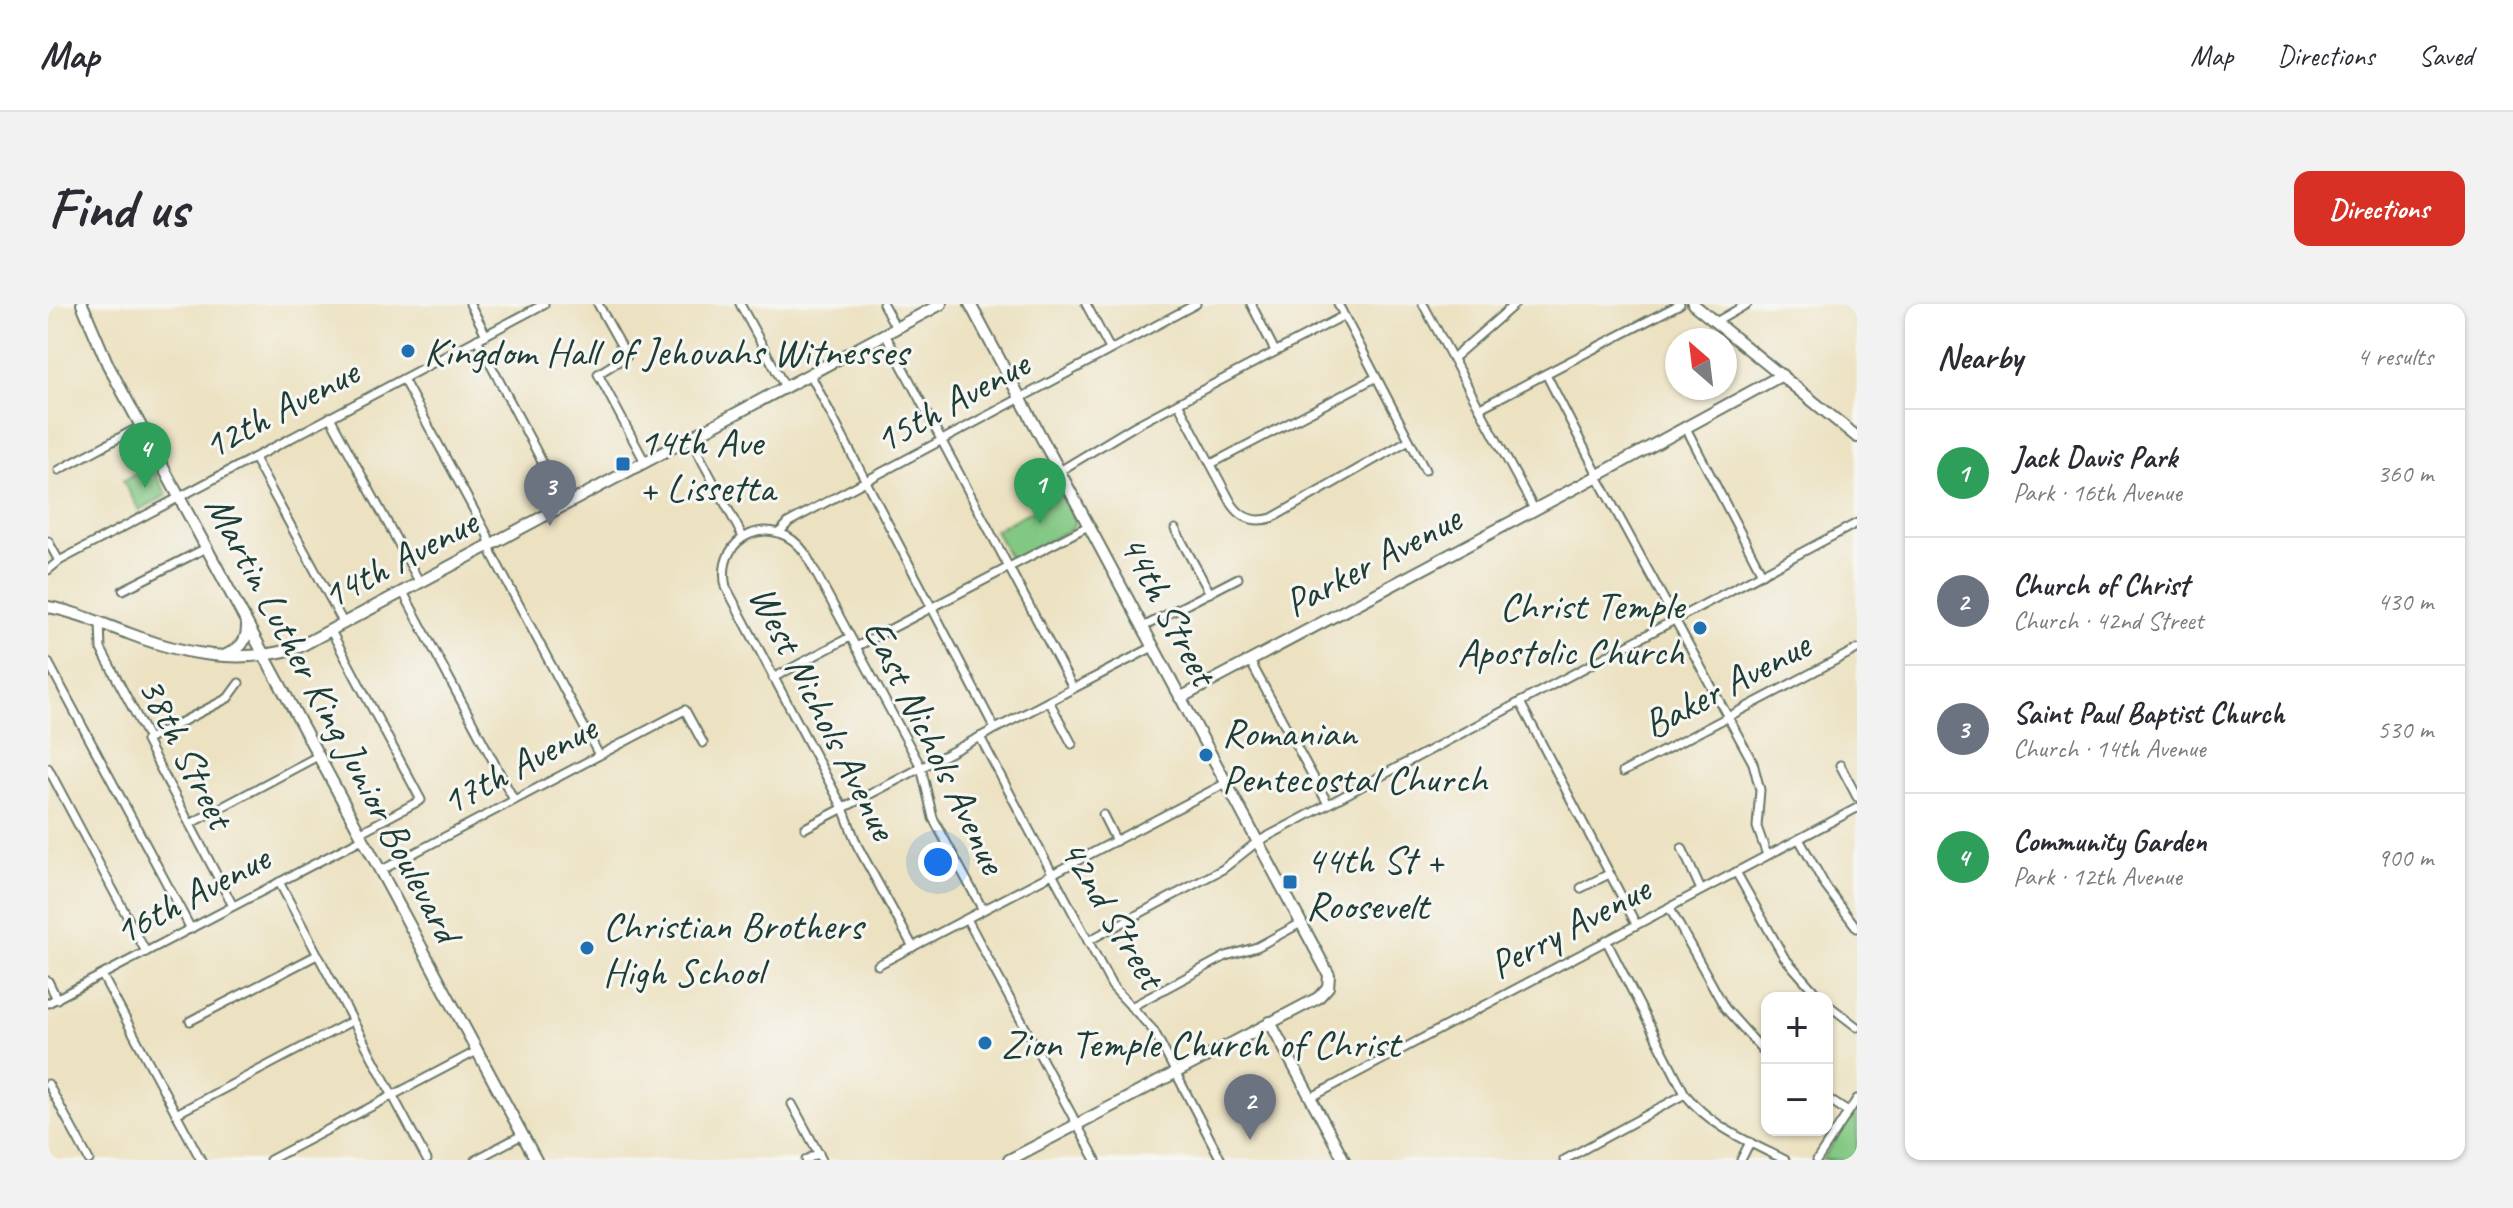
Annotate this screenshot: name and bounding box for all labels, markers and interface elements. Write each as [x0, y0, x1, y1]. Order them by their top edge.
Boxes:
text: Map [40, 32, 99, 79]
text: Map [2190, 38, 2233, 73]
text: Directions [2277, 38, 2375, 73]
text: Saved [2419, 38, 2473, 73]
button: Directions [2294, 171, 2465, 246]
text: Find us [48, 173, 188, 244]
place label: Kingdom Hall of Jehovahs Witnesses [424, 327, 911, 377]
north arrow [1665, 328, 1737, 400]
text: Nearby [1937, 335, 2023, 378]
street label: 15th Avenue [865, 338, 1040, 465]
text: 4 results [2357, 340, 2433, 373]
marker: Kingdom Hall of Jehovahs Witnesses [399, 342, 417, 360]
street label: 12th Avenue [194, 346, 370, 471]
place label: 14th Ave + Lissetta [639, 417, 778, 513]
pin: 4 [119, 422, 171, 488]
text: Jack Davis Park [2013, 438, 2177, 476]
marker: 14th Ave + Lissetta [614, 455, 632, 473]
text: 1 [1957, 457, 1969, 490]
text: 360 m [2377, 457, 2433, 490]
pin: 1 [1014, 458, 1066, 524]
pin: 3 [524, 460, 576, 526]
text: Park · 16th Avenue [2013, 476, 2182, 509]
street label: Martin Luther King Junior Boulevard [194, 487, 475, 956]
street label: Parker Avenue [1276, 492, 1472, 628]
street label: 14th Avenue [313, 496, 489, 621]
street label: 44th Street [1108, 526, 1230, 697]
text: Church of Christ [2013, 566, 2189, 604]
street label: West Nichols Avenue [738, 577, 910, 851]
place label: Christ Temple Apostolic Church [1457, 581, 1687, 677]
text: 2 [1957, 585, 1969, 618]
text: 430 m [2377, 585, 2433, 618]
text: Church · 42nd Street [2013, 604, 2203, 637]
street label: East Nichols Avenue [852, 611, 1019, 884]
street label: Baker Avenue [1635, 619, 1821, 750]
marker: Christ Temple Apostolic Church [1691, 619, 1709, 637]
street label: 38th Street [127, 668, 247, 840]
text: Saint Paul Baptist Church [2013, 694, 2284, 732]
street label: 17th Avenue [432, 702, 608, 827]
place label: Romanian Pentecostal Church [1222, 708, 1489, 804]
text: 3 [1957, 713, 1969, 746]
text: 530 m [2377, 713, 2433, 746]
text: Church · 14th Avenue [2013, 732, 2206, 765]
marker: Romanian Pentecostal Church [1197, 746, 1215, 764]
text: Community Garden [2013, 822, 2207, 860]
street label: 42nd Street [1048, 830, 1178, 1001]
street label: 16th Avenue [105, 832, 281, 957]
place label: 44th St + Roosevelt [1306, 835, 1445, 931]
text: 4 [1957, 841, 1969, 874]
text: 900 m [2377, 841, 2433, 874]
your location [918, 842, 958, 882]
text: Park · 12th Avenue [2013, 860, 2182, 893]
street label: Perry Avenue [1481, 862, 1661, 990]
marker: 44th St + Roosevelt [1281, 873, 1299, 891]
place label: Christian Brothers High School [603, 901, 866, 997]
marker: Christian Brothers High School [578, 939, 596, 957]
map controls [1761, 992, 1833, 1136]
button: + [1761, 992, 1833, 1064]
place label: Zion Temple Church of Christ [1001, 1019, 1403, 1069]
marker: Zion Temple Church of Christ [976, 1034, 994, 1052]
button: − [1761, 1064, 1833, 1136]
pin: 2 [1224, 1074, 1276, 1140]

